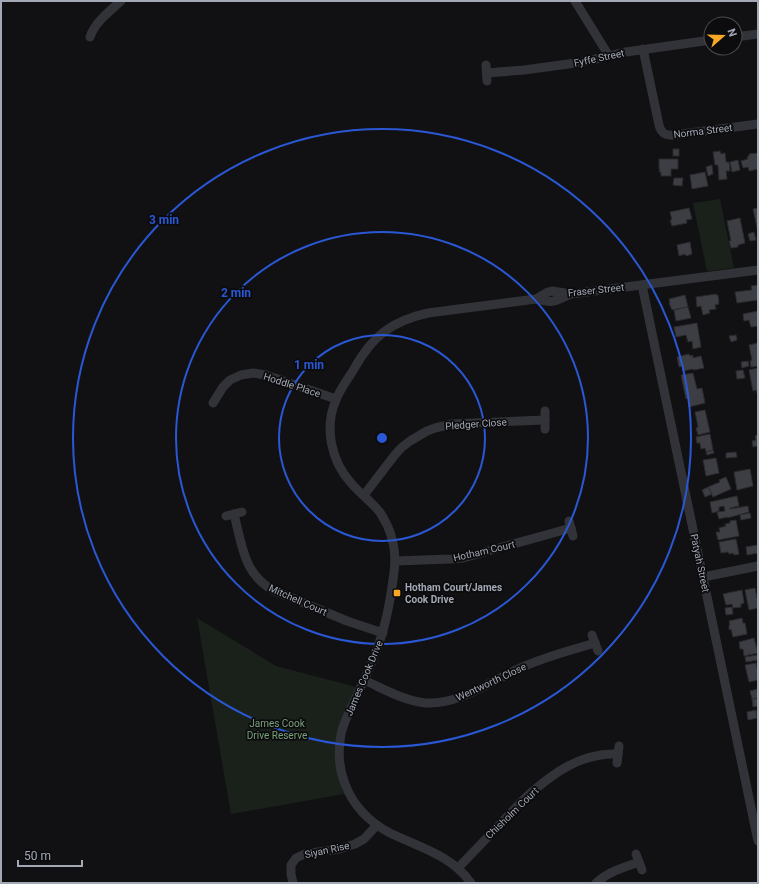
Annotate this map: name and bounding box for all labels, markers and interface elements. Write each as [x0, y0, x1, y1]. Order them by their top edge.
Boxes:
north arrow [703, 16, 743, 56]
text: N [724, 27, 739, 39]
street label: Fyffe Street [573, 47, 625, 69]
street label: Norma Street [673, 122, 733, 140]
text: 3 min [149, 213, 179, 227]
street label: Fraser Street [567, 282, 625, 298]
text: 2 min [221, 286, 251, 300]
text: 1 min [294, 358, 324, 372]
street label: Hoddle Place [262, 371, 322, 399]
street label: Pledger Close [445, 416, 507, 432]
centre of rings [375, 431, 389, 445]
street label: Patyah Street [688, 533, 712, 593]
street label: Hotham Court [452, 539, 516, 563]
street label: Mitchell Court [267, 582, 329, 618]
place label: Hotham Court/James Cook Drive [405, 582, 502, 605]
marker: Hotham Court/James Cook Drive [392, 588, 402, 598]
street label: James Cook Drive [343, 639, 385, 717]
street label: Wentworth Close [454, 661, 528, 703]
park label: James Cook Drive Reserve [247, 718, 307, 741]
street label: Chisholm Court [483, 785, 541, 841]
street label: Siyan Rise [304, 840, 350, 860]
scale bar [18, 842, 82, 868]
text: 50 m [24, 849, 51, 863]

